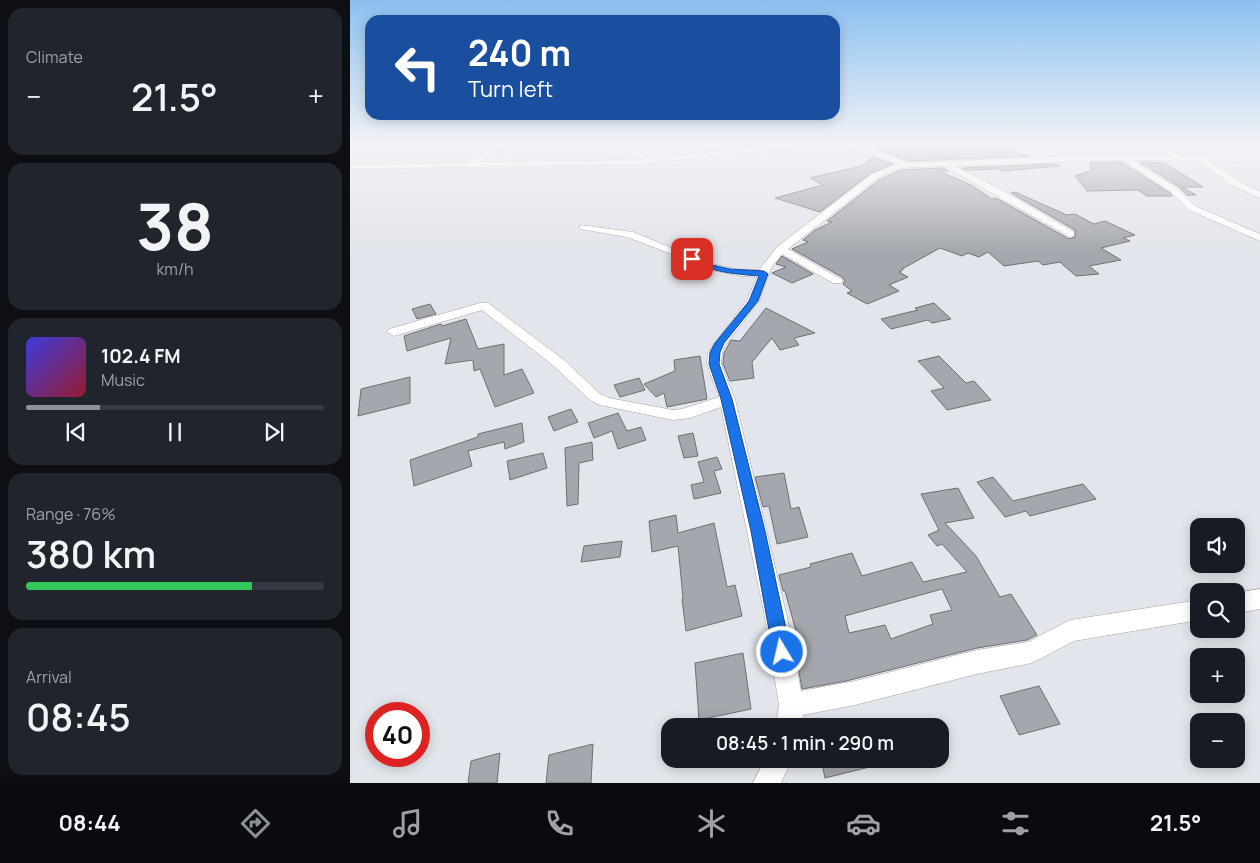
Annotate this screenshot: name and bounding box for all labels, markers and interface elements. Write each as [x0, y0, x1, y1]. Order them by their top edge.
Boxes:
text: 240 m [468, 29, 571, 77]
icon: left [385, 35, 450, 100]
text: Climate [26, 46, 83, 68]
text: 21.5° [131, 70, 218, 122]
text: Turn left [468, 74, 553, 104]
text: − [26, 77, 41, 115]
text: + [308, 77, 324, 115]
text: 38 [136, 181, 214, 270]
pin [671, 238, 713, 280]
icon: arrive [678, 245, 706, 273]
text: km/h [156, 258, 194, 280]
text: 102.4 FM [101, 343, 180, 369]
text: Music [101, 369, 145, 391]
icon: previous [62, 418, 90, 446]
icon: pause [161, 418, 189, 446]
icon: next [260, 418, 288, 446]
text: Range · 76% [26, 503, 116, 525]
map controls [1190, 518, 1245, 768]
button: sound [1190, 518, 1245, 573]
text: 380 km [26, 527, 156, 579]
button: search [1190, 583, 1245, 638]
position arrow [755, 625, 807, 677]
button: + [1190, 648, 1245, 703]
text: Arrival [26, 666, 72, 688]
text: 08:45 [26, 690, 131, 742]
speed limit sign: 40 [365, 702, 430, 767]
button: − [1190, 713, 1245, 768]
text: 08:45 · 1 min · 290 m [716, 730, 894, 756]
icon: directions [238, 806, 273, 841]
icon: music [390, 806, 425, 841]
icon: phone [542, 806, 577, 841]
icon: climate [694, 806, 729, 841]
icon: car [846, 806, 881, 841]
icon: filters [998, 806, 1033, 841]
text: 08:44 [59, 808, 121, 838]
text: 21.5° [1150, 808, 1201, 838]

